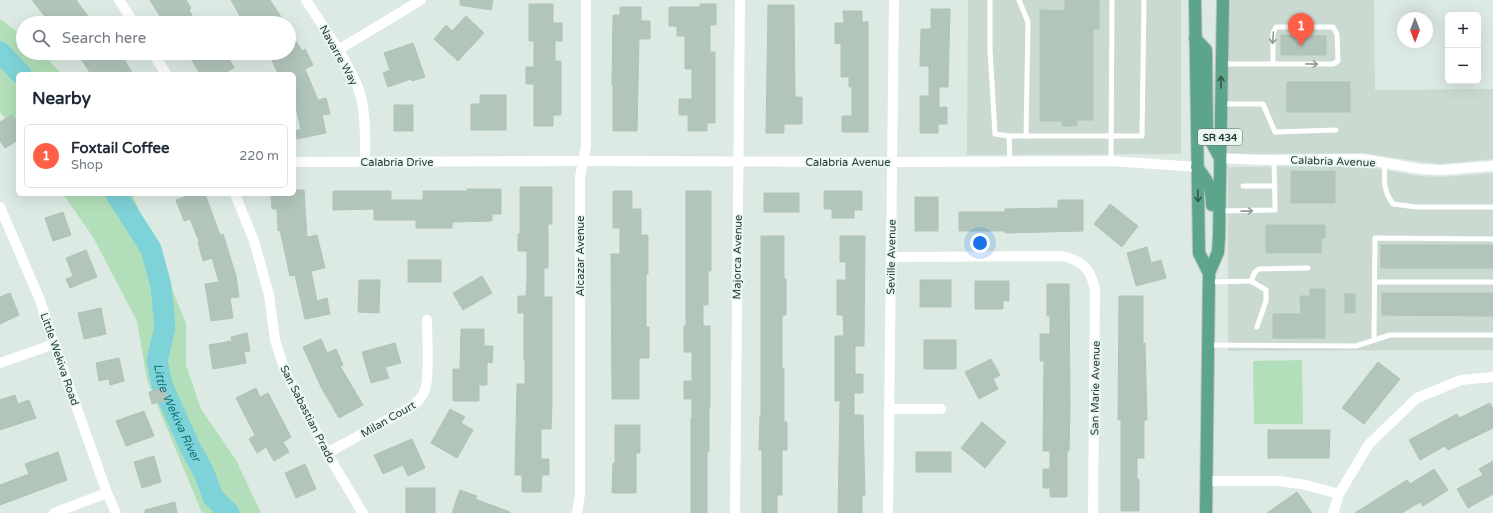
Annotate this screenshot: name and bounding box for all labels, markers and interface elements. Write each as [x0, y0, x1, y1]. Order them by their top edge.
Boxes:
north arrow [1397, 12, 1433, 48]
map controls [1445, 12, 1481, 84]
button: + [1445, 12, 1481, 48]
pin: 1 [1288, 13, 1314, 46]
search box [16, 16, 296, 60]
street label: Navarre Way [317, 23, 361, 88]
icon: search [30, 27, 52, 49]
text: Search here [62, 29, 146, 47]
one-way arrow [1270, 31, 1277, 44]
button: − [1445, 48, 1481, 84]
one-way arrow [1305, 60, 1318, 68]
one-way arrow [1217, 76, 1225, 89]
text: Nearby [32, 88, 91, 109]
road number: SR 434 [1198, 129, 1242, 145]
text: Foxtail Coffee [71, 139, 169, 157]
text: 1 [42, 148, 50, 164]
text: 220 m [239, 148, 279, 164]
street label: Calabria Avenue [1290, 154, 1376, 169]
street label: Calabria Drive [361, 156, 433, 169]
street label: Calabria Avenue [805, 156, 891, 169]
text: Shop [71, 157, 103, 173]
one-way arrow [1194, 189, 1201, 202]
one-way arrow [1240, 207, 1253, 214]
street label: Alcazar Avenue [574, 215, 587, 297]
street label: Majorca Avenue [730, 215, 745, 299]
street label: Seville Avenue [884, 219, 899, 295]
your location [970, 233, 990, 253]
street label: Little Wekiva Road [38, 311, 82, 407]
street label: San Marie Avenue [1088, 341, 1103, 435]
water label: Little Wekiva River [151, 362, 204, 465]
street label: San Sabastian Prado [277, 363, 338, 466]
street label: Milan Court [359, 399, 418, 440]

